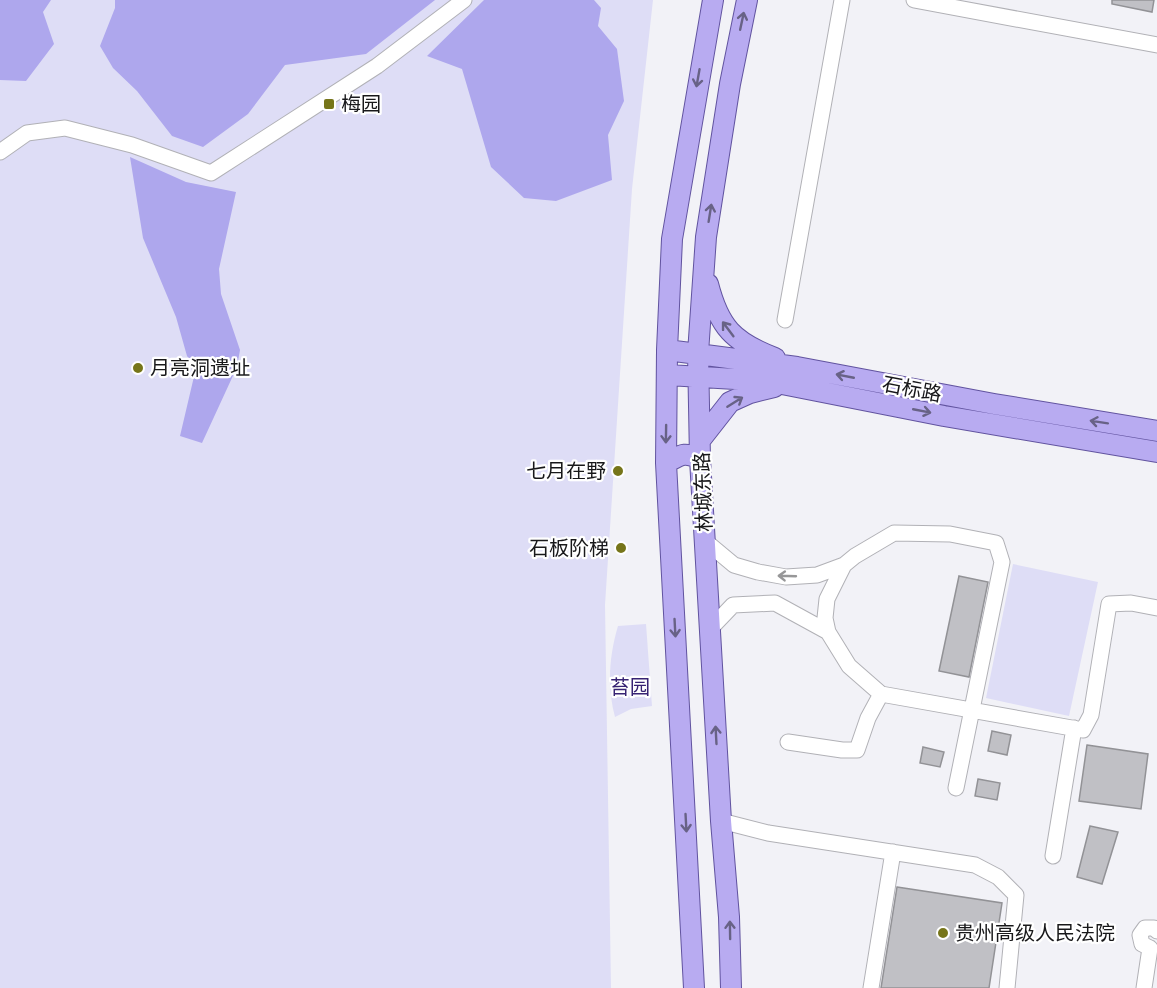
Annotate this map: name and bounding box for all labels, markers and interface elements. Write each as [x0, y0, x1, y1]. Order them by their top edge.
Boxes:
one-way arrow [737, 11, 748, 31]
one-way arrow [693, 68, 704, 88]
place label: 梅园 [341, 90, 381, 118]
marker: 梅园 [322, 97, 336, 111]
one-way arrow [705, 204, 716, 223]
one-way arrow [722, 321, 735, 337]
place label: 月亮洞遗址 [150, 354, 250, 382]
marker: 月亮洞遗址 [131, 361, 145, 375]
street label: 石标路 [880, 370, 944, 408]
one-way arrow [836, 371, 856, 382]
one-way arrow [726, 395, 743, 408]
one-way arrow [912, 406, 931, 417]
one-way arrow [1090, 416, 1110, 427]
one-way arrow [661, 423, 672, 443]
street label: 林城东路 [688, 452, 718, 532]
place label: 七月在野 [526, 457, 606, 485]
marker: 七月在野 [611, 464, 625, 478]
place label: 石板阶梯 [529, 534, 609, 562]
marker: 石板阶梯 [614, 541, 628, 555]
one-way arrow [778, 570, 797, 581]
one-way arrow [670, 618, 681, 638]
park label: 苔园 [610, 673, 650, 701]
one-way arrow [711, 726, 722, 745]
one-way arrow [681, 813, 692, 833]
place label: 贵州高级人民法院 [955, 919, 1115, 947]
one-way arrow [724, 920, 735, 940]
marker: 贵州高级人民法院 [936, 926, 950, 940]

